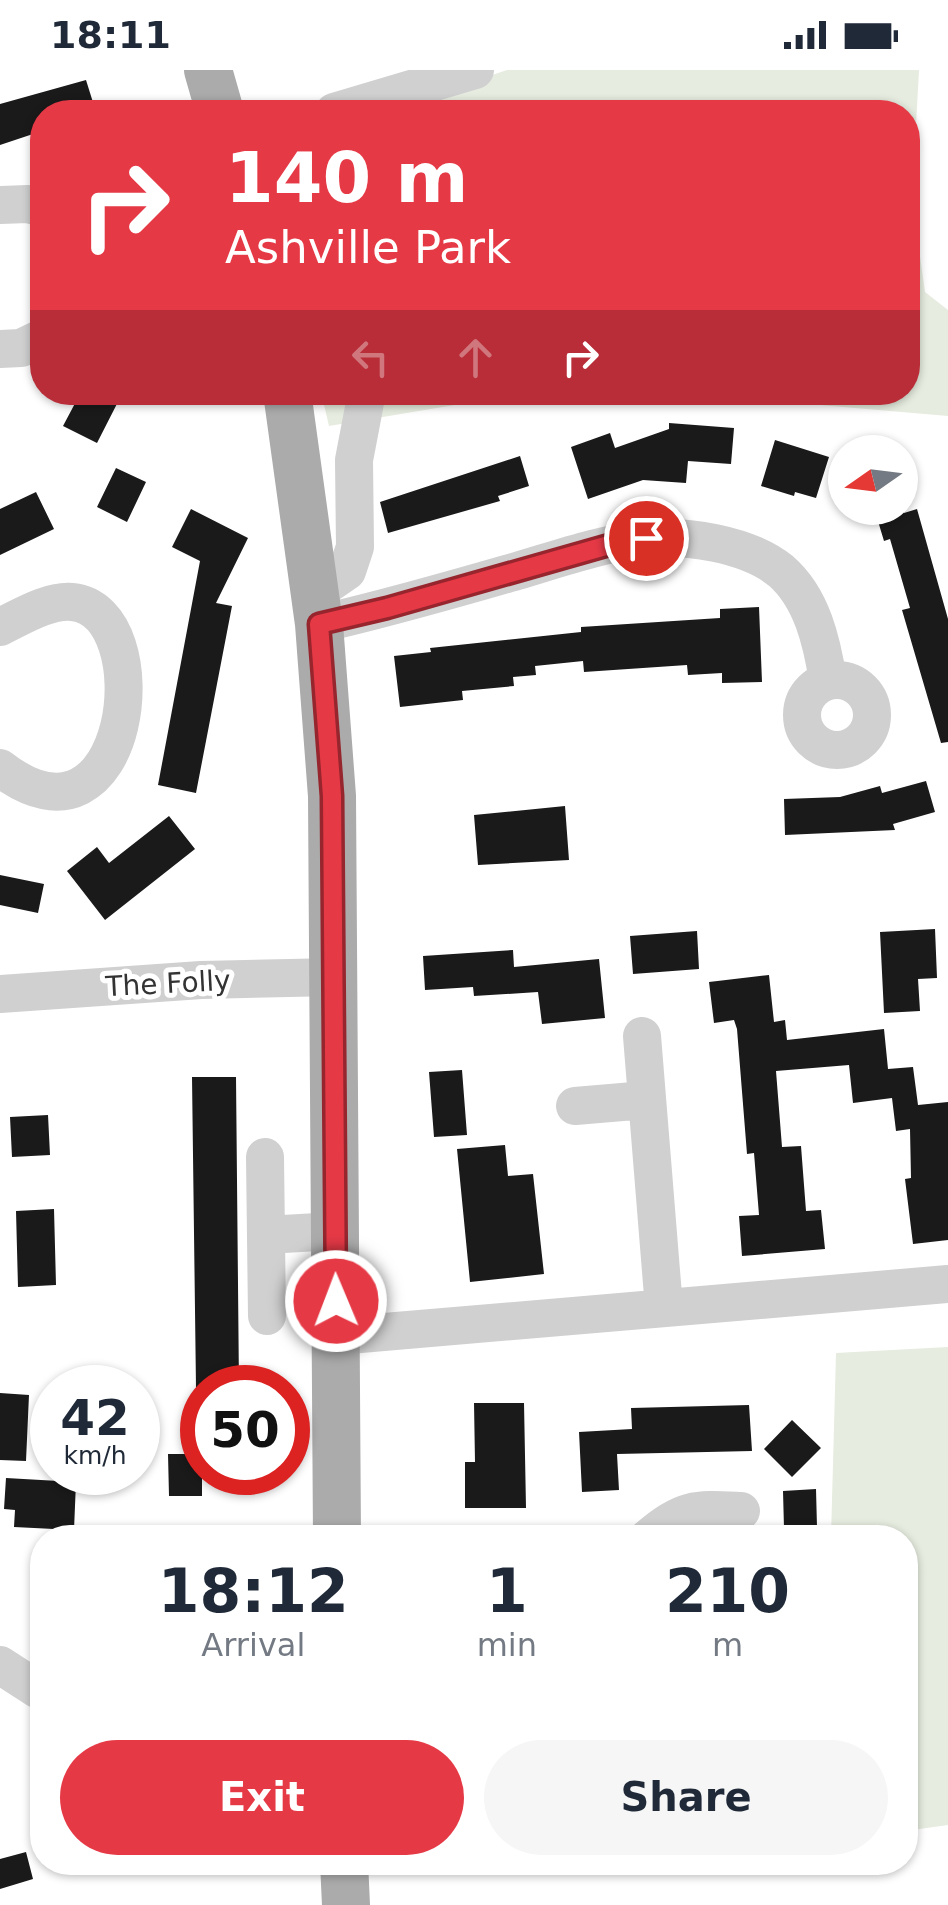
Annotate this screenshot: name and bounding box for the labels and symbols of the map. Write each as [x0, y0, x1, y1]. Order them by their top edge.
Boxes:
north arrow [828, 435, 918, 525]
pin [604, 496, 689, 581]
street label: The Folly [104, 964, 231, 1003]
position arrow [284, 1249, 388, 1353]
speed limit sign: 50 [180, 1365, 310, 1495]

